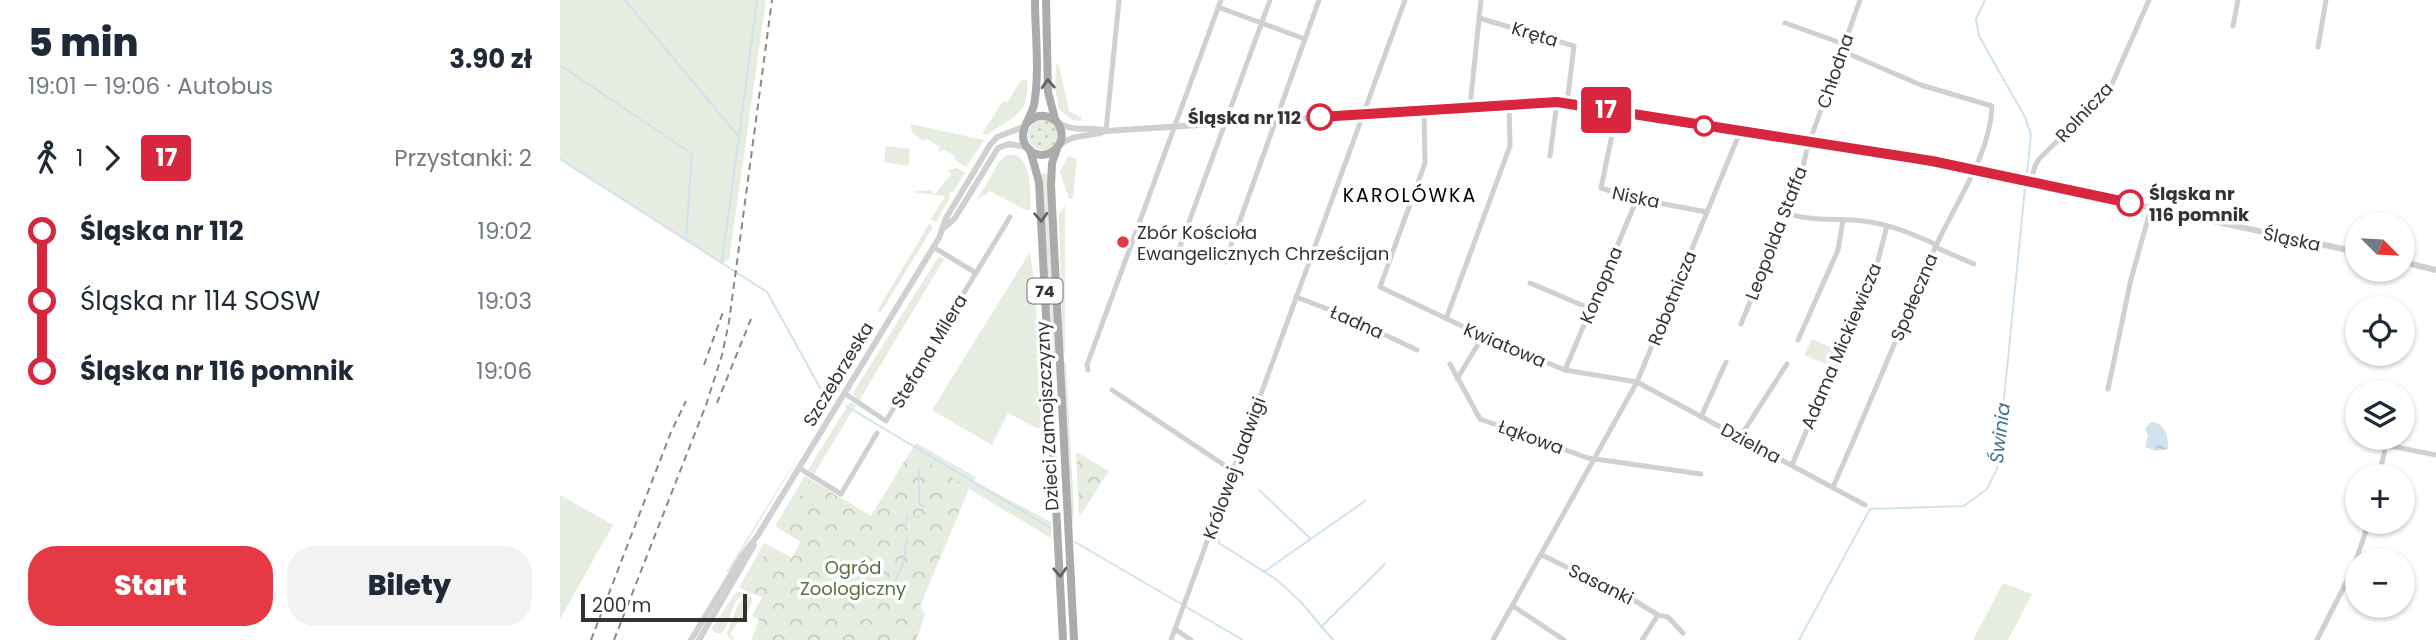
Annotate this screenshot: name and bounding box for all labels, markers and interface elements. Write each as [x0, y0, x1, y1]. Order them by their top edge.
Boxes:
street label: Kręta [1509, 15, 1561, 53]
text: 5 min [28, 16, 138, 69]
street label: Chłodna [1811, 30, 1859, 112]
text: 3.90 zł [449, 41, 532, 77]
text: 19:01 – 19:06 · Autobus [28, 70, 273, 102]
street label: Rolnicza [2050, 76, 2118, 148]
one-way arrow [1040, 78, 1055, 89]
line badge: 17 [1574, 87, 1638, 133]
text: 17 [1595, 93, 1617, 126]
marker: Śląska nr 112 [1307, 104, 1333, 130]
place label: Śląska nr 112 [1188, 105, 1301, 130]
unlabelled marker [1694, 116, 1714, 136]
icon: walk [28, 139, 66, 177]
icon: forward [93, 139, 131, 177]
text: 17 [155, 141, 177, 174]
text: 1 [76, 142, 83, 174]
text: Przystanki: 2 [394, 142, 532, 174]
street label: Leopolda Staffa [1739, 163, 1813, 303]
street label: Niska [1610, 180, 1662, 214]
place label: Śląska nr 116 pomnik [2149, 181, 2250, 227]
district label: KAROLÓWKA [1343, 182, 1477, 209]
marker: Śląska nr 116 pomnik [2117, 190, 2143, 216]
one-way arrow [1034, 212, 1049, 223]
north arrow [2345, 212, 2415, 282]
map controls [2345, 212, 2415, 618]
text: Śląska nr 112 [80, 213, 244, 249]
text: 19:02 [478, 215, 532, 247]
place label: Zbór Kościoła Ewangelicznych Chrześcijan [1137, 220, 1389, 266]
street label: Śląska [2261, 221, 2323, 257]
marker: Zbór Kościoła Ewangelicznych Chrześcijan [1115, 234, 1131, 250]
street label: Konopna [1574, 243, 1628, 327]
street label: Robotnicza [1642, 247, 1702, 349]
street label: Społeczna [1884, 249, 1944, 345]
street label: Adama Mickiewicza [1795, 259, 1887, 433]
road number: 74 [1028, 278, 1063, 304]
text: Śląska nr 114 SOSW [80, 283, 320, 319]
text: 19:03 [477, 285, 532, 317]
street label: Stefana Milera [885, 289, 973, 413]
button: locate [2345, 296, 2415, 366]
street label: Ładna [1326, 299, 1388, 345]
street label: Kwiatowa [1460, 316, 1550, 374]
street label: Szczebrzeska [797, 317, 879, 431]
street label: Dzieci Zamojszczyzny [1030, 321, 1064, 511]
text: Śląska nr 116 pomnik [80, 353, 354, 389]
text: 19:06 [476, 355, 532, 387]
button: layers [2345, 380, 2415, 450]
street label: Królowej Jadwigi [1197, 393, 1271, 543]
water label: Świnia [1983, 401, 2017, 465]
street label: Łąkowa [1495, 414, 1567, 460]
street label: Dzielna [1717, 417, 1785, 469]
button: + [2345, 464, 2415, 534]
button: Start [28, 546, 273, 626]
button: Bilety [287, 546, 532, 626]
button: − [2345, 548, 2415, 618]
park label: Ogród Zoologiczny [800, 555, 906, 601]
street label: Sasanki [1564, 558, 1638, 610]
one-way arrow [1052, 567, 1067, 578]
scale bar [581, 591, 747, 623]
text: 200 m [592, 592, 651, 619]

